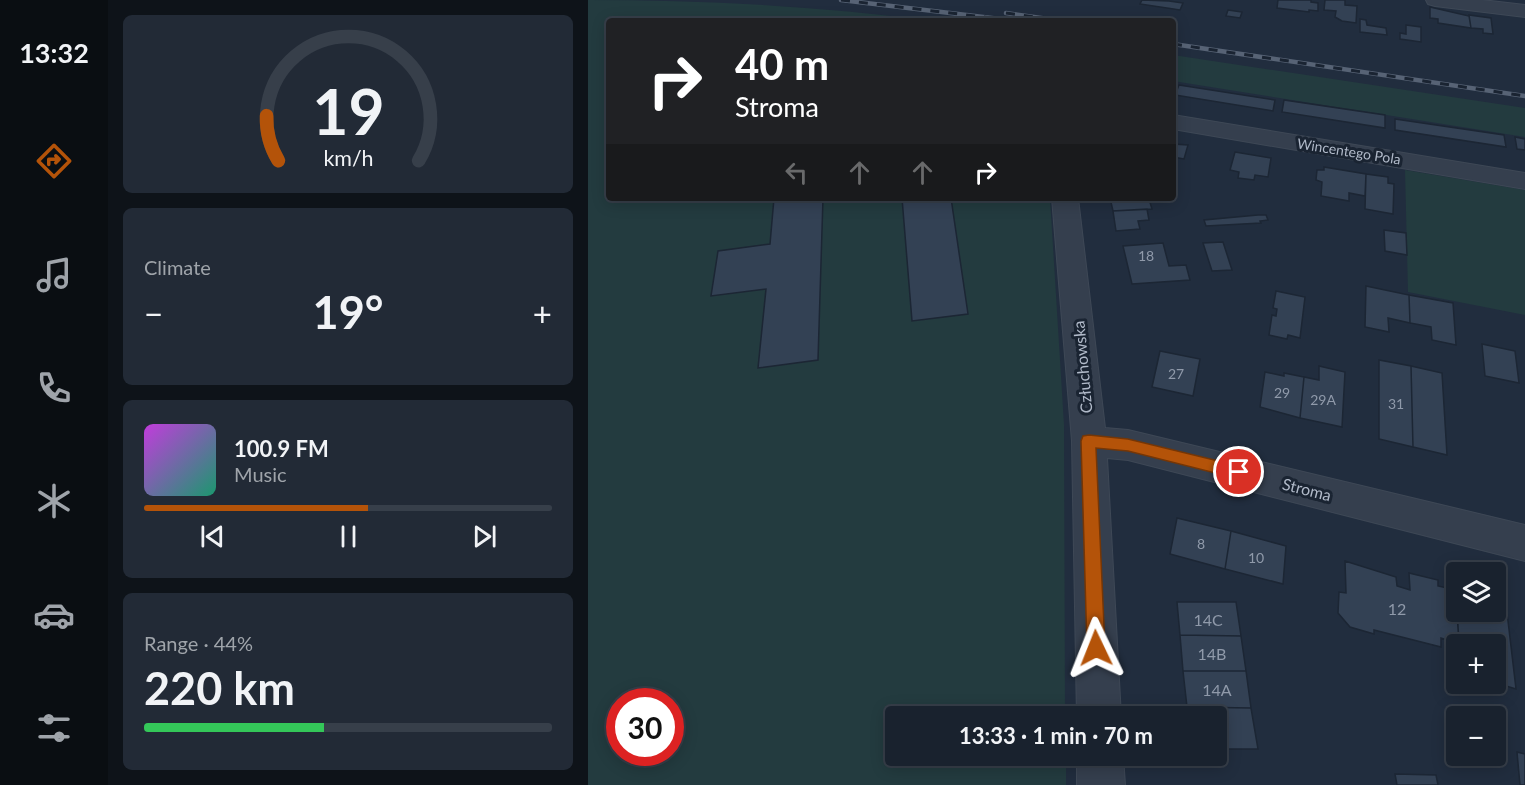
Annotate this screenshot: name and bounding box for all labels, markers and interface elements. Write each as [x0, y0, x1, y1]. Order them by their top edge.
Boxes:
text: 13:32 [19, 36, 89, 69]
text: 40 m [735, 39, 829, 89]
icon: right [636, 42, 714, 120]
text: 19 [312, 73, 384, 148]
text: Stroma [735, 90, 819, 123]
street label: Wincentego Pola [1296, 134, 1402, 168]
icon: directions [33, 140, 75, 182]
text: km/h [323, 145, 373, 171]
icon: left [780, 156, 813, 189]
icon: ahead [843, 156, 876, 189]
icon: ahead [906, 156, 939, 189]
icon: right [969, 156, 1002, 189]
house number: 18 [1138, 247, 1154, 264]
icon: music [33, 254, 75, 296]
text: Climate [144, 255, 211, 279]
text: 19° [313, 285, 383, 339]
text: − [144, 293, 163, 333]
text: + [533, 293, 552, 333]
street label: Człuchowska [1068, 320, 1096, 414]
house number: 27 [1168, 365, 1184, 382]
icon: phone [33, 367, 75, 409]
house number: 29 [1274, 384, 1290, 401]
house number: 29A [1310, 391, 1336, 408]
house number: 31 [1388, 395, 1404, 412]
text: 100.9 FM [234, 435, 329, 462]
pin [1213, 446, 1264, 497]
icon: arrive [1222, 455, 1255, 488]
text: Music [234, 462, 287, 486]
street label: Stroma [1281, 474, 1333, 504]
icon: climate [33, 480, 75, 522]
icon: previous [196, 520, 229, 553]
icon: pause [332, 520, 365, 553]
icon: next [468, 520, 501, 553]
house number: 8 [1197, 535, 1205, 552]
house number: 10 [1248, 549, 1264, 566]
map controls [1446, 562, 1506, 766]
button: layers [1446, 562, 1506, 622]
icon: car [33, 594, 75, 636]
house number: 12 [1388, 599, 1406, 618]
house number: 14C [1193, 610, 1223, 629]
position arrow [1064, 616, 1128, 680]
text: Range · 44% [144, 631, 253, 655]
button: + [1446, 634, 1506, 694]
house number: 14B [1198, 644, 1226, 663]
text: 220 km [144, 661, 295, 715]
house number: 14A [1202, 680, 1232, 699]
speed limit sign: 30 [606, 688, 684, 766]
button: − [1446, 706, 1506, 766]
icon: filters [33, 707, 75, 749]
text: 13:33 · 1 min · 70 m [959, 722, 1153, 749]

